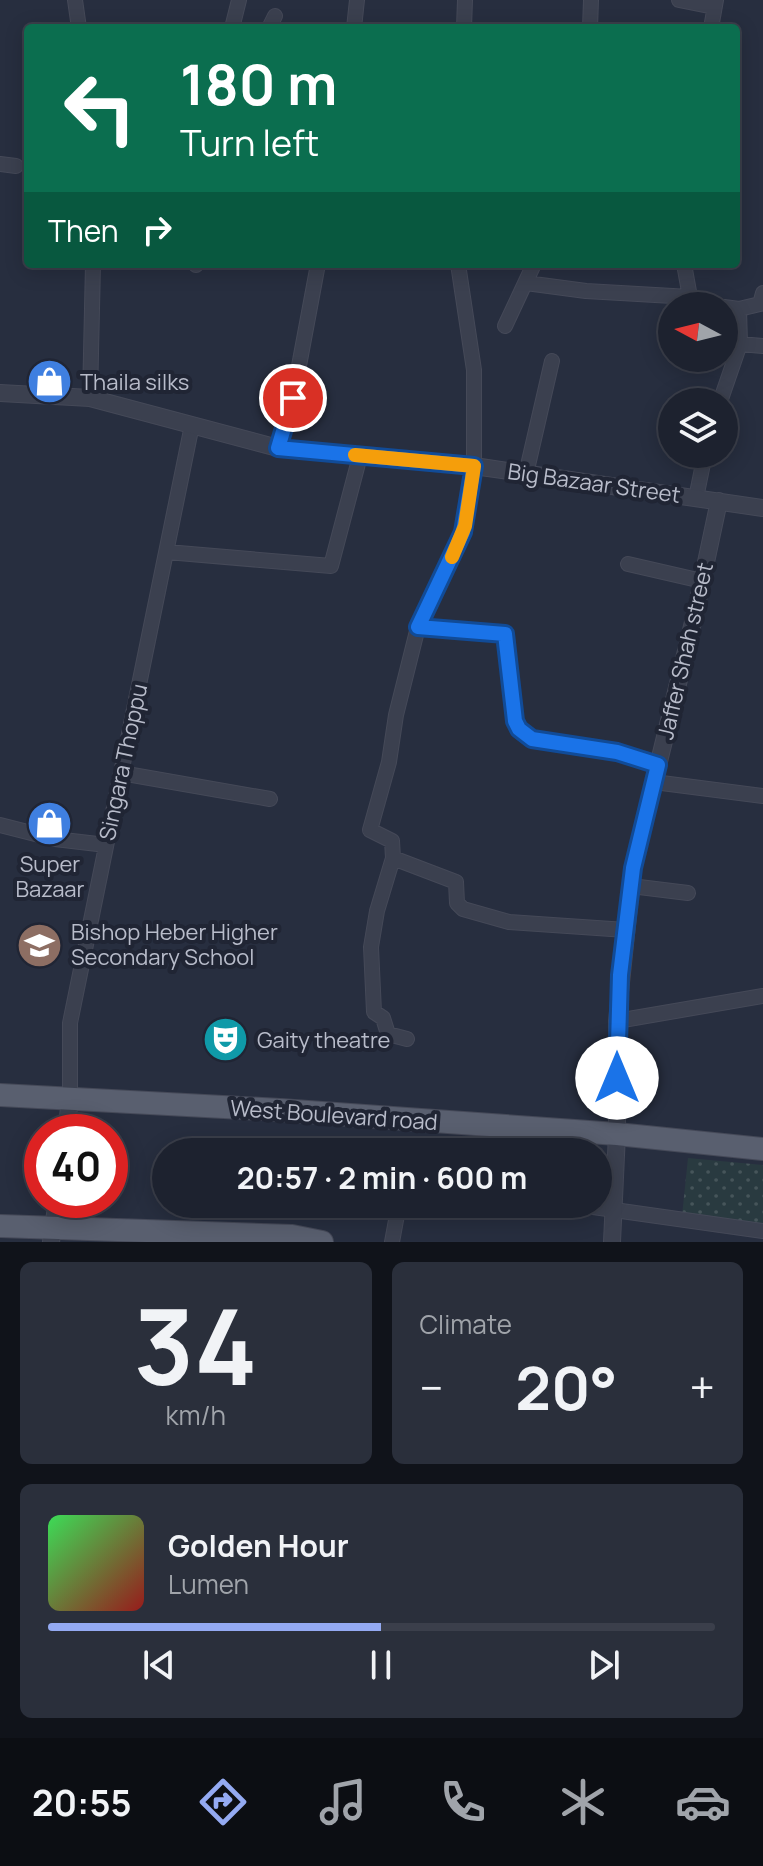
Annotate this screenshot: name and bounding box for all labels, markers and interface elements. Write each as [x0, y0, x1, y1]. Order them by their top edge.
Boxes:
text: 180 m [180, 45, 337, 122]
icon: left [48, 56, 152, 160]
text: Turn left [180, 118, 319, 167]
icon: right [135, 208, 179, 252]
text: Then [48, 210, 119, 251]
north arrow [658, 292, 738, 372]
map controls [658, 292, 738, 468]
shop icon: Thaila silks [25, 358, 73, 406]
pin [259, 364, 327, 432]
place label: Thaila silks [80, 367, 189, 397]
icon: arrive [271, 376, 315, 420]
button: layers [658, 388, 738, 468]
street label: Big Bazaar Street [506, 456, 682, 510]
street label: Jaffer Shah street [650, 559, 720, 742]
street label: Singara Thoppu [92, 681, 154, 843]
shop icon: Super Bazaar [26, 799, 74, 847]
place label: Super Bazaar [15, 849, 85, 904]
place label: Bishop Heber Higher Secondary School [71, 917, 278, 972]
school or university icon: Bishop Heber Higher Secondary School [16, 921, 64, 969]
theatre icon: Gaity theatre [202, 1016, 250, 1064]
place label: Gaity theatre [257, 1025, 391, 1055]
position arrow [575, 1036, 659, 1120]
street label: West Boulevard road [229, 1093, 439, 1137]
speed limit sign: 40 [24, 1114, 128, 1218]
text: 20:57 · 2 min · 600 m [237, 1157, 527, 1198]
text: 34 [134, 1274, 258, 1416]
text: Climate [420, 1306, 512, 1342]
text: 20° [515, 1346, 618, 1428]
text: − [420, 1357, 443, 1417]
text: + [690, 1357, 715, 1417]
text: km/h [166, 1397, 226, 1433]
text: Golden Hour [168, 1525, 349, 1566]
text: Lumen [168, 1566, 249, 1602]
icon: previous [137, 1643, 181, 1687]
icon: pause [359, 1643, 403, 1687]
icon: next [582, 1643, 626, 1687]
icon: directions [195, 1774, 251, 1830]
icon: music [315, 1774, 371, 1830]
icon: phone [435, 1774, 491, 1830]
icon: climate [555, 1774, 611, 1830]
icon: car [675, 1774, 731, 1830]
text: 20:55 [32, 1778, 132, 1827]

